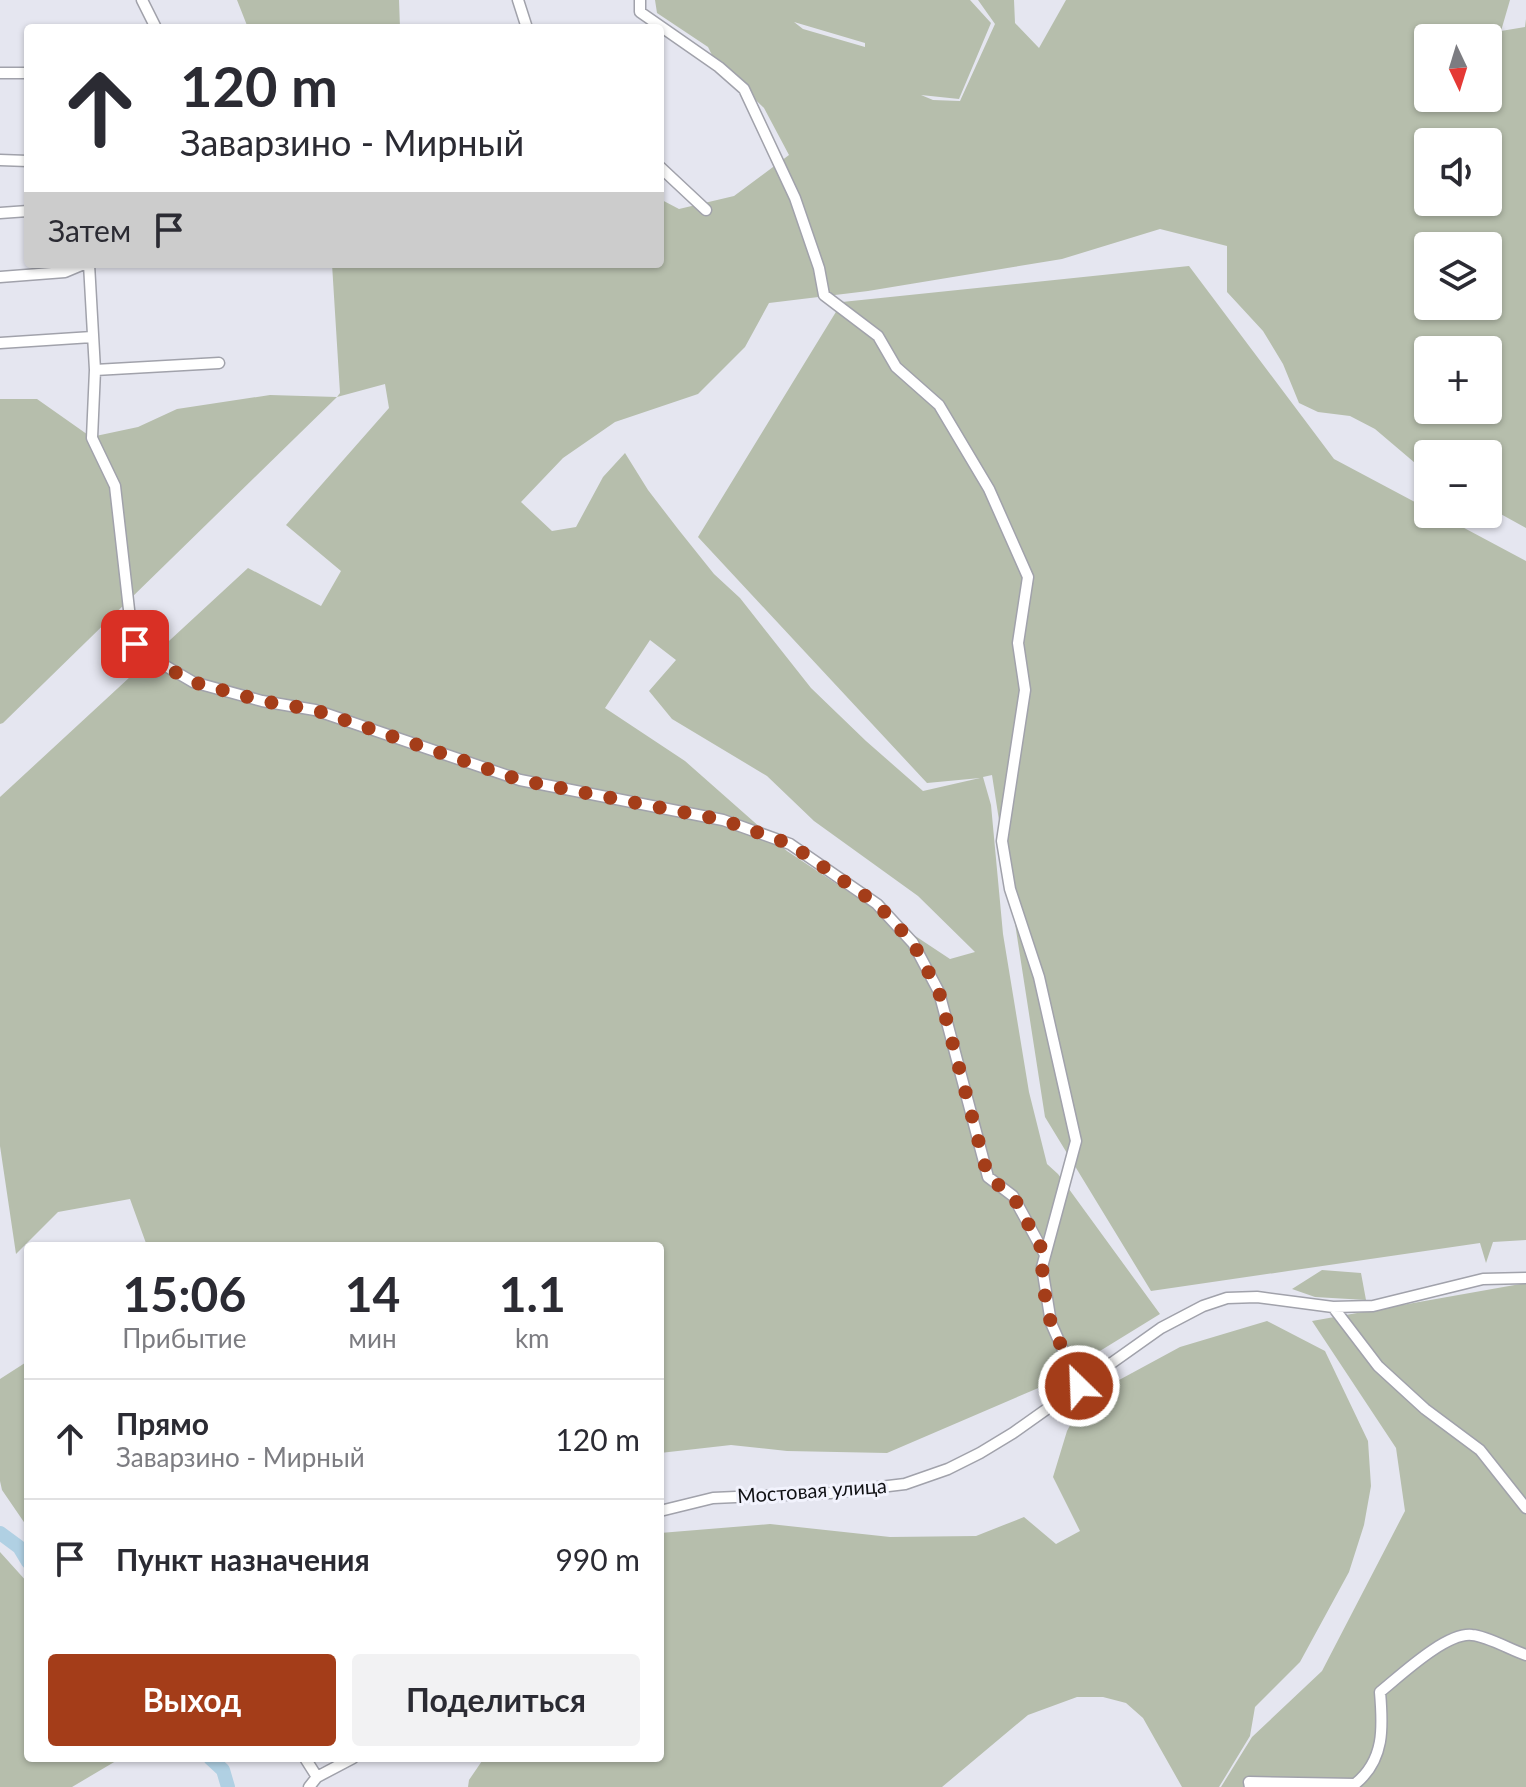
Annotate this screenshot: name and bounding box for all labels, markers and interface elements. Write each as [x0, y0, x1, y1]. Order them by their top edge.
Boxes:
north arrow [1414, 24, 1502, 112]
map controls [1414, 24, 1502, 528]
text: 120 m [180, 52, 338, 119]
icon: ahead [48, 56, 152, 160]
text: Заварзино - Мирный [180, 120, 524, 164]
button: sound [1414, 128, 1502, 216]
icon: arrive [147, 208, 191, 252]
text: Затем [48, 212, 131, 248]
button: layers [1414, 232, 1502, 320]
button: + [1414, 336, 1502, 424]
button: − [1414, 440, 1502, 528]
pin [101, 610, 169, 678]
icon: arrive [113, 622, 157, 666]
text: 15:06 [123, 1265, 246, 1322]
text: 14 [345, 1265, 400, 1322]
text: 1.1 [499, 1265, 566, 1322]
text: Прибытие [122, 1322, 247, 1354]
text: мин [349, 1322, 397, 1354]
text: km [515, 1322, 550, 1354]
position arrow [1037, 1344, 1121, 1428]
text: Прямо [116, 1405, 209, 1441]
icon: ahead [48, 1417, 92, 1461]
text: 120 m [555, 1421, 640, 1457]
text: Заварзино - Мирный [116, 1441, 365, 1473]
street label: Мостовая улица [736, 1473, 887, 1507]
icon: arrive [48, 1537, 92, 1581]
text: Пункт назначения [116, 1541, 370, 1577]
text: 990 m [555, 1541, 640, 1577]
button: Выход [48, 1654, 336, 1746]
button: Поделиться [352, 1654, 640, 1746]

